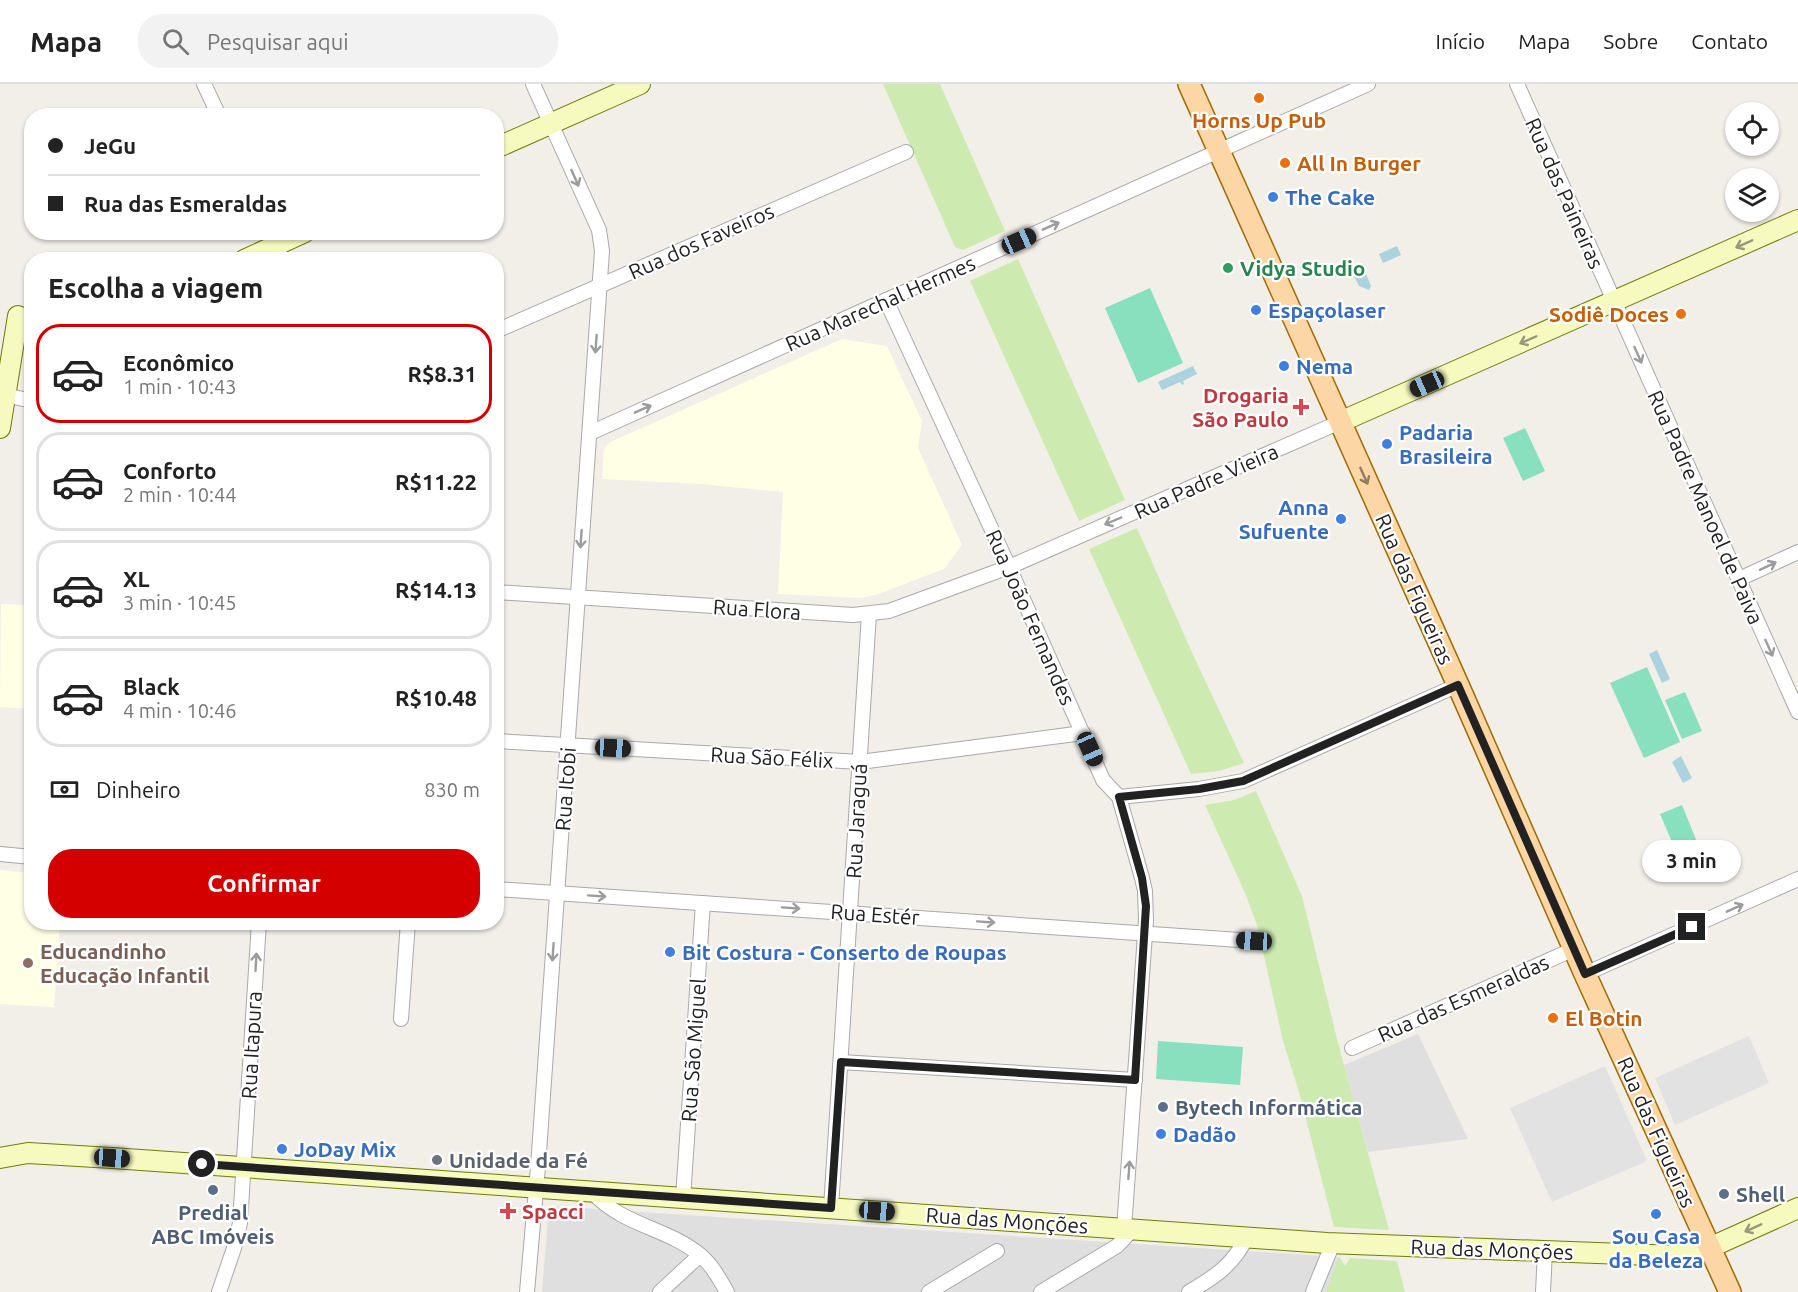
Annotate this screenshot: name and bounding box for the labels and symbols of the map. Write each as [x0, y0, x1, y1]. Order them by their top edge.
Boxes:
marker: Horns Up Pub [1252, 91, 1266, 105]
place label: Horns Up Pub [1192, 108, 1326, 132]
street label: Rua das Paineiras [1521, 114, 1609, 272]
place label: All In Burger [1297, 151, 1421, 175]
marker: All In Burger [1278, 156, 1292, 170]
one-way arrow [570, 168, 581, 186]
place label: The Cake [1285, 185, 1375, 209]
marker: The Cake [1266, 190, 1280, 204]
street label: Rua dos Faveiros [625, 198, 777, 284]
one-way arrow [1042, 220, 1060, 232]
car [999, 225, 1039, 257]
one-way arrow [1736, 239, 1754, 250]
street label: Rua Marechal Hermes [781, 250, 979, 356]
place label: Vidya Studio [1240, 256, 1366, 280]
marker: Vidya Studio [1221, 261, 1235, 275]
place label: Espaçolaser [1268, 298, 1386, 322]
place label: Sodiê Doces [1549, 302, 1669, 326]
marker: Espaçolaser [1249, 303, 1263, 317]
marker: Sodiê Doces [1674, 307, 1688, 321]
one-way arrow [590, 334, 601, 354]
one-way arrow [1519, 334, 1537, 346]
one-way arrow [1632, 346, 1644, 364]
place label: Nema [1296, 354, 1353, 378]
marker: Nema [1277, 359, 1291, 373]
car [1407, 368, 1447, 400]
place label: Drogaria São Paulo [1192, 383, 1289, 431]
street label: Rua Padre Manoel de Paiva [1643, 386, 1769, 628]
marker: Drogaria São Paulo [1294, 400, 1308, 414]
one-way arrow [634, 403, 652, 414]
place label: Padaria Brasileira [1399, 420, 1493, 468]
marker: Padaria Brasileira [1380, 437, 1394, 451]
street label: Rua Padre Vieira [1130, 439, 1282, 523]
one-way arrow [1359, 466, 1370, 484]
place label: Anna Sufuente [1239, 495, 1329, 543]
street label: Rua das Figueiras [1371, 510, 1459, 668]
marker: Anna Sufuente [1334, 512, 1348, 526]
one-way arrow [1105, 516, 1123, 528]
street label: Rua João Fernandes [981, 526, 1081, 708]
one-way arrow [576, 528, 587, 548]
one-way arrow [1759, 559, 1777, 571]
street label: Rua Flora [712, 594, 802, 624]
one-way arrow [1765, 639, 1776, 657]
car [1074, 729, 1106, 769]
car [595, 738, 631, 758]
street label: Rua São Félix [710, 742, 835, 772]
street label: Rua Itobi [550, 746, 580, 832]
street label: Rua Jaraguá [841, 763, 871, 879]
callout: 3 min [1642, 840, 1742, 882]
one-way arrow [586, 891, 606, 902]
street label: Rua Estér [830, 899, 920, 929]
one-way arrow [1725, 901, 1743, 913]
one-way arrow [781, 903, 801, 914]
route end [1678, 913, 1705, 940]
one-way arrow [975, 917, 995, 928]
car [1236, 931, 1272, 951]
place label: Educandinho Educação Infantil [40, 939, 209, 987]
place label: Bit Costura - Conserto de Roupas [682, 940, 1007, 964]
one-way arrow [548, 941, 559, 961]
marker: Bit Costura - Conserto de Roupas [663, 945, 677, 959]
street label: Rua das Esmeraldas [1374, 949, 1552, 1047]
one-way arrow [251, 952, 262, 972]
marker: Educandinho Educação Infantil [21, 956, 35, 970]
street label: Rua São Miguel [676, 977, 710, 1123]
street label: Rua Itapura [236, 990, 266, 1100]
place label: El Botin [1565, 1006, 1643, 1030]
marker: El Botin [1546, 1011, 1560, 1025]
street label: Rua das Figueiras [1613, 1053, 1701, 1211]
place label: Bytech Informática [1175, 1095, 1362, 1119]
marker: Bytech Informática [1156, 1100, 1170, 1114]
place label: Dadão [1173, 1122, 1236, 1146]
marker: Dadão [1154, 1127, 1168, 1141]
place label: JoDay Mix [294, 1137, 397, 1161]
marker: JoDay Mix [275, 1142, 289, 1156]
car [93, 1148, 131, 1168]
place label: Unidade da Fé [449, 1148, 588, 1172]
route start [188, 1150, 215, 1177]
marker: Unidade da Fé [430, 1153, 444, 1167]
one-way arrow [1123, 1161, 1134, 1181]
place label: Shell [1736, 1182, 1785, 1206]
marker: Predial ABC Imóveis [206, 1183, 220, 1197]
marker: Shell [1717, 1187, 1731, 1201]
place label: Spacci [522, 1199, 584, 1223]
place label: Predial ABC Imóveis [152, 1200, 274, 1248]
car [858, 1201, 896, 1221]
marker: Spacci [499, 1202, 517, 1220]
street label: Rua das Monções [925, 1202, 1089, 1238]
marker: Sou Casa da Beleza [1649, 1207, 1663, 1221]
one-way arrow [1745, 1222, 1763, 1234]
place label: Sou Casa da Beleza [1609, 1224, 1703, 1272]
street label: Rua das Monções [1410, 1234, 1574, 1264]

